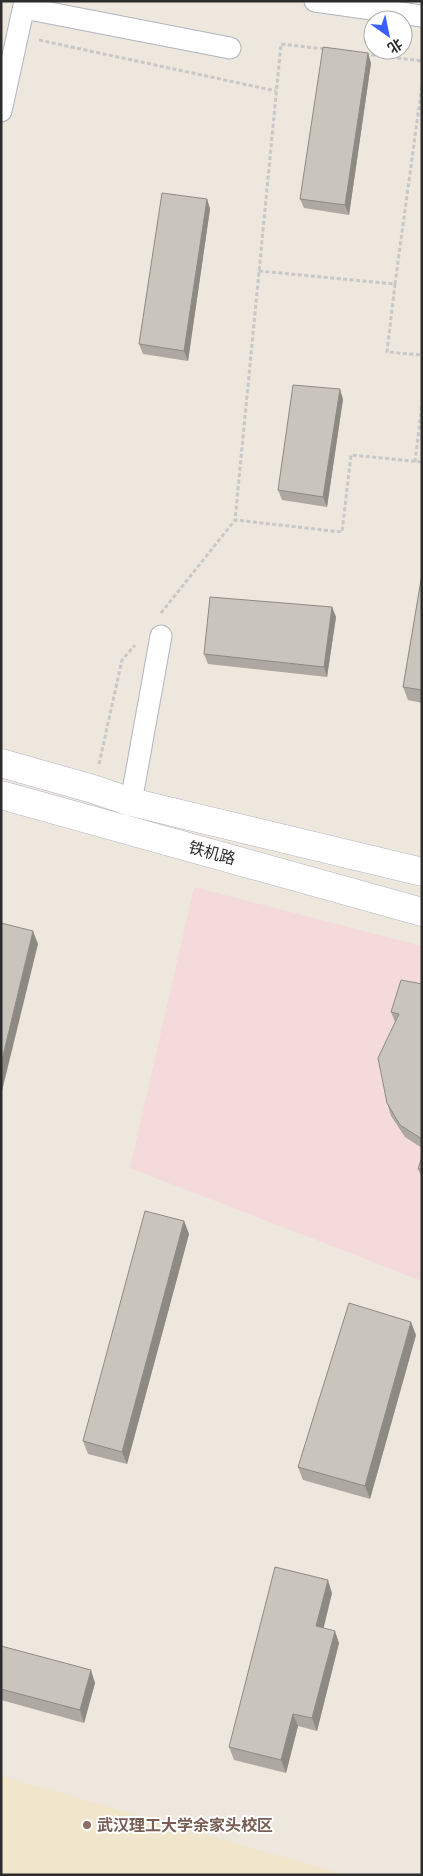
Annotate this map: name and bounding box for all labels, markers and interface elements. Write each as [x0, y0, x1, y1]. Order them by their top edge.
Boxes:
north arrow [363, 10, 413, 60]
text: 北 [384, 35, 406, 57]
street label: 铁机路 [186, 837, 238, 869]
place label: 武汉理工大学余家头校区 [97, 1815, 273, 1836]
marker: 武汉理工大学余家头校区 [81, 1819, 93, 1831]

